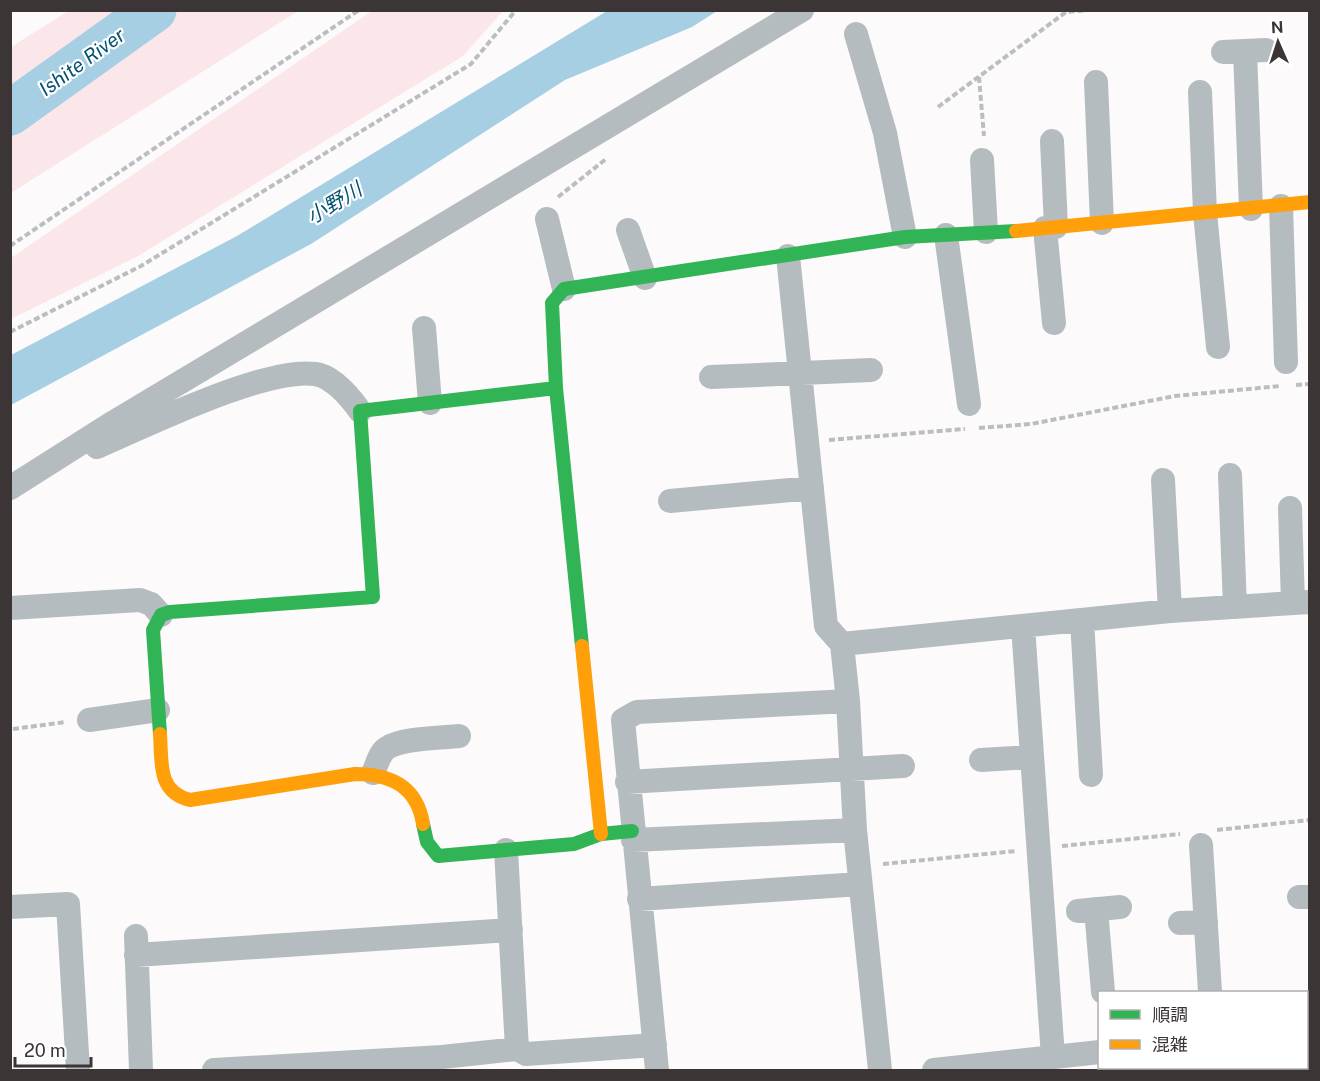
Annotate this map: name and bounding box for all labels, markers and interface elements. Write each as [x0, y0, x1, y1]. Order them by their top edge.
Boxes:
north arrow [1248, 12, 1308, 72]
text: N [1270, 18, 1284, 37]
water label: Ishite River [34, 23, 130, 101]
water label: 小野川 [302, 176, 368, 229]
legend [1098, 991, 1308, 1069]
text: 順調 [1152, 1004, 1188, 1025]
scale bar [15, 1030, 92, 1068]
text: 混雑 [1152, 1034, 1188, 1055]
text: 20 m [24, 1040, 66, 1061]

